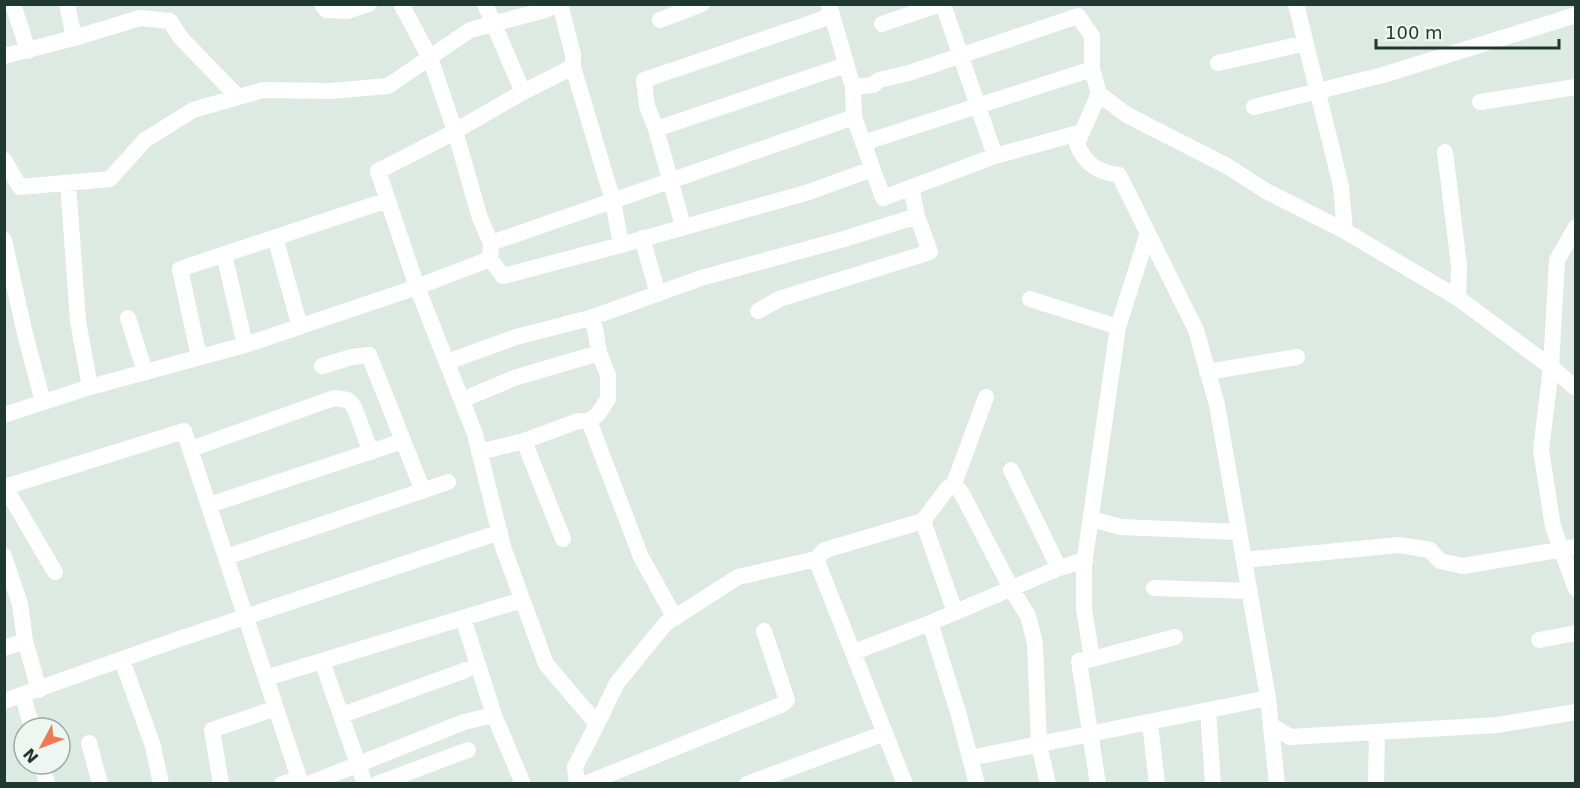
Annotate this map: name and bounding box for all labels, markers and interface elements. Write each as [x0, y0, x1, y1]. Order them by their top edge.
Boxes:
scale bar [1376, 12, 1559, 50]
text: 100 m [1385, 22, 1443, 43]
north arrow [12, 716, 72, 776]
text: N [19, 744, 43, 767]

